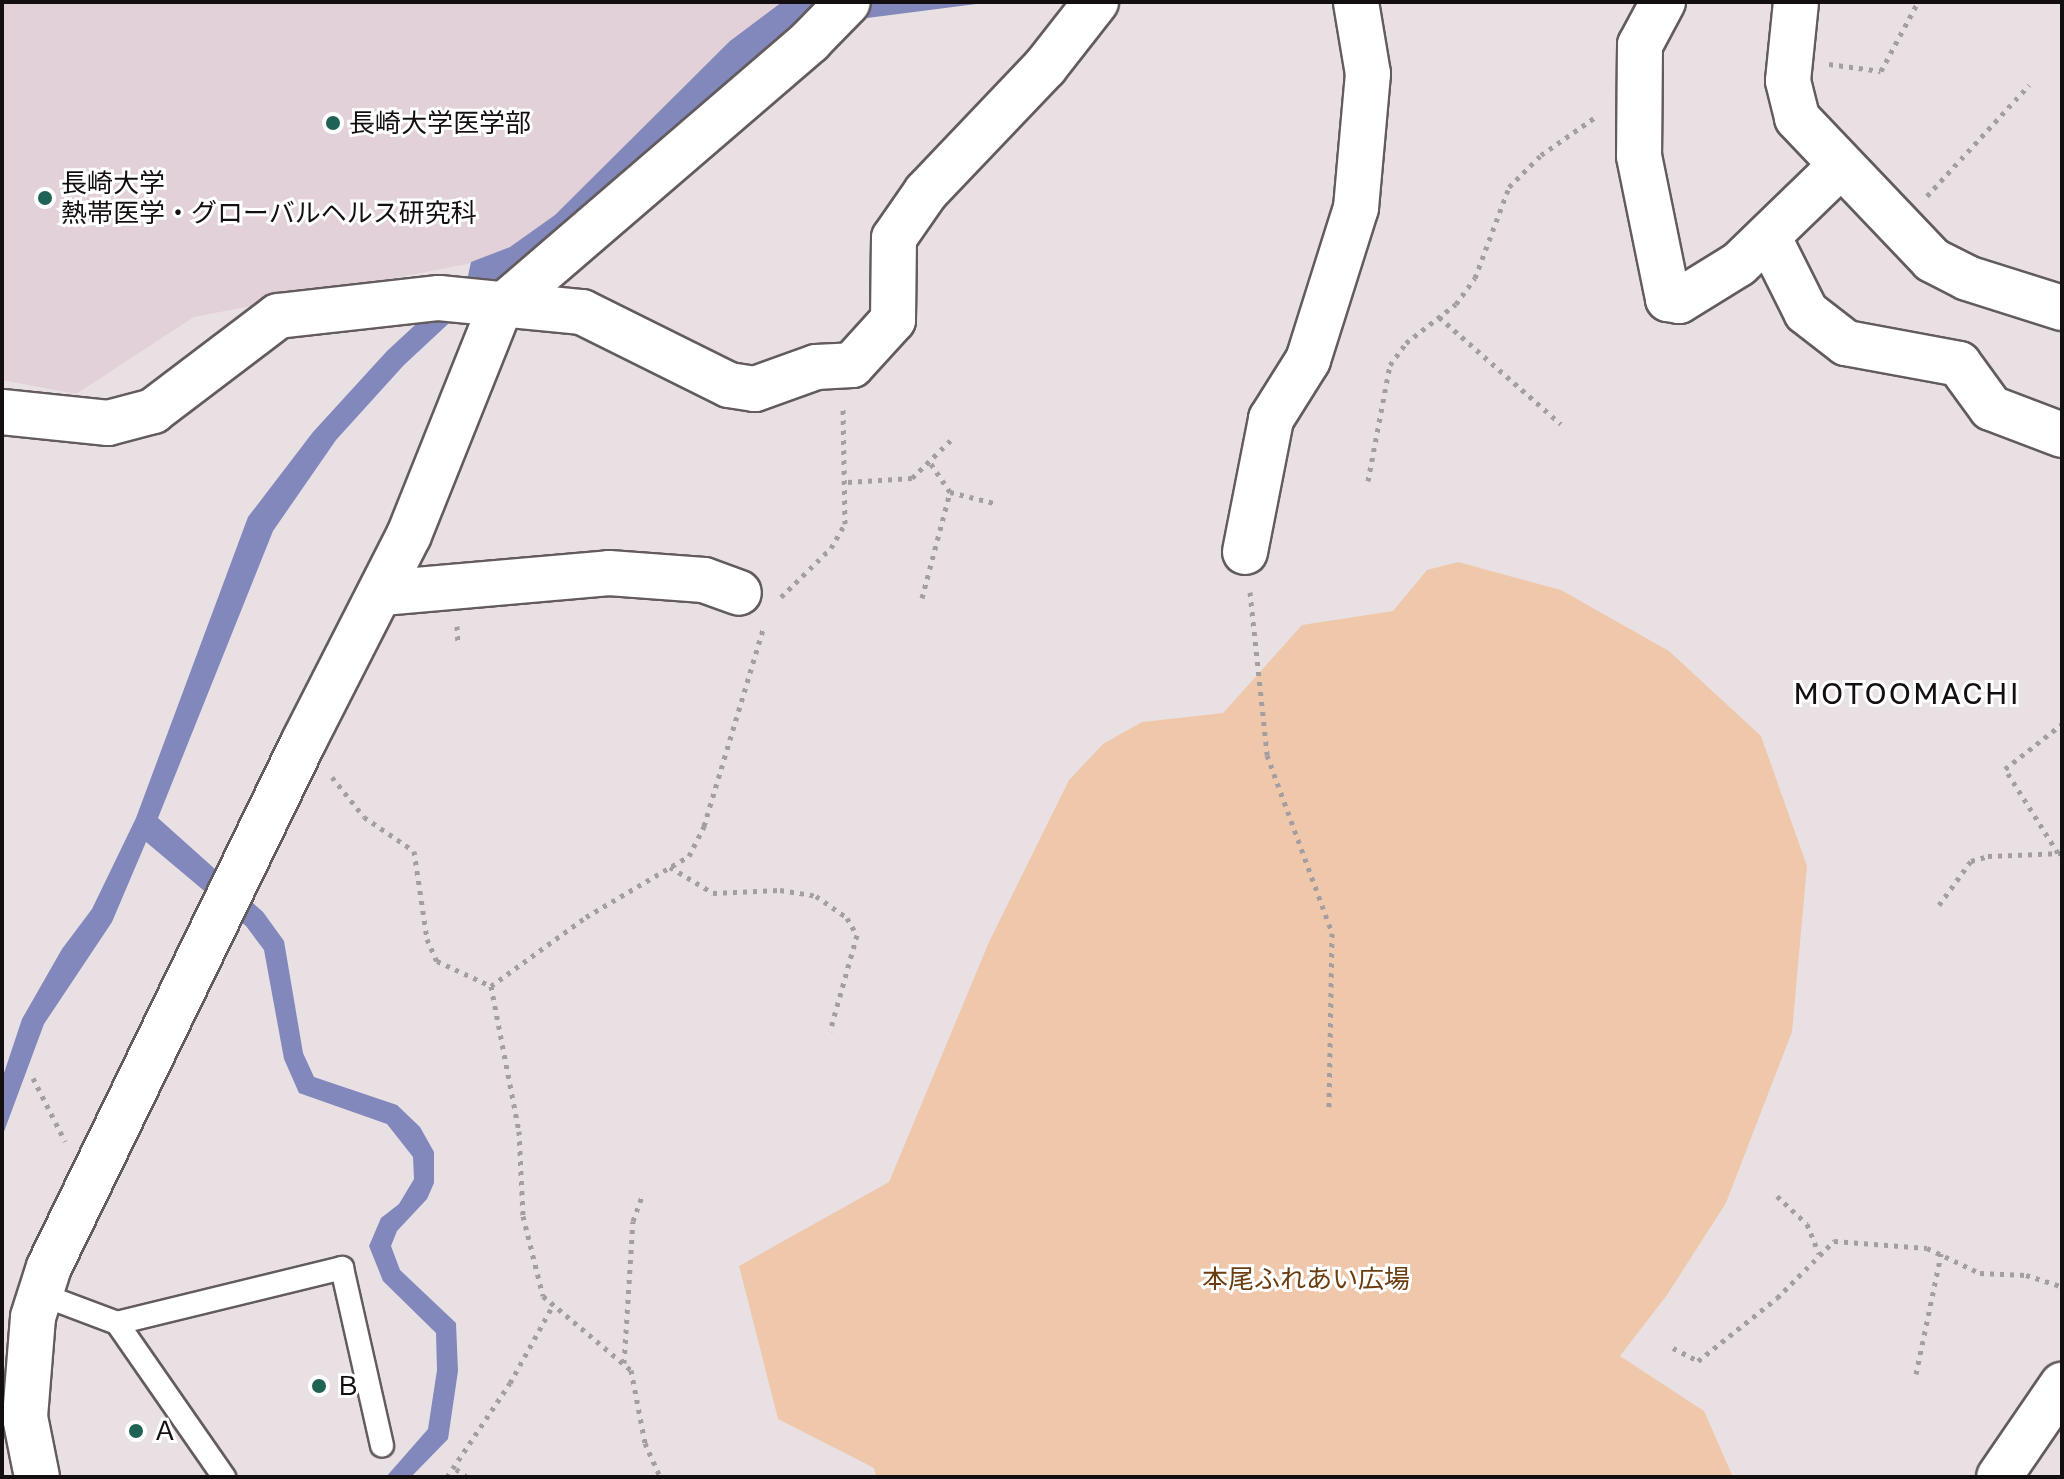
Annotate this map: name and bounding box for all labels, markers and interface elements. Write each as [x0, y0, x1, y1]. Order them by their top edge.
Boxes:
place label: 長崎大学医学部 [349, 107, 531, 139]
marker: 長崎大学医学部 [324, 114, 342, 132]
place label: 長崎大学 熱帯医学・グローバルヘルス研究科 [61, 167, 477, 228]
marker: 長崎大学 熱帯医学・グローバルヘルス研究科 [36, 189, 54, 207]
district label: MOTOOMACHI [1793, 675, 2021, 711]
park label: 本尾ふれあい広場 [1202, 1263, 1410, 1295]
place label: Ｂ [335, 1370, 361, 1402]
marker: Ｂ [310, 1377, 328, 1395]
place label: Ａ [152, 1415, 178, 1447]
marker: Ａ [127, 1422, 145, 1440]

